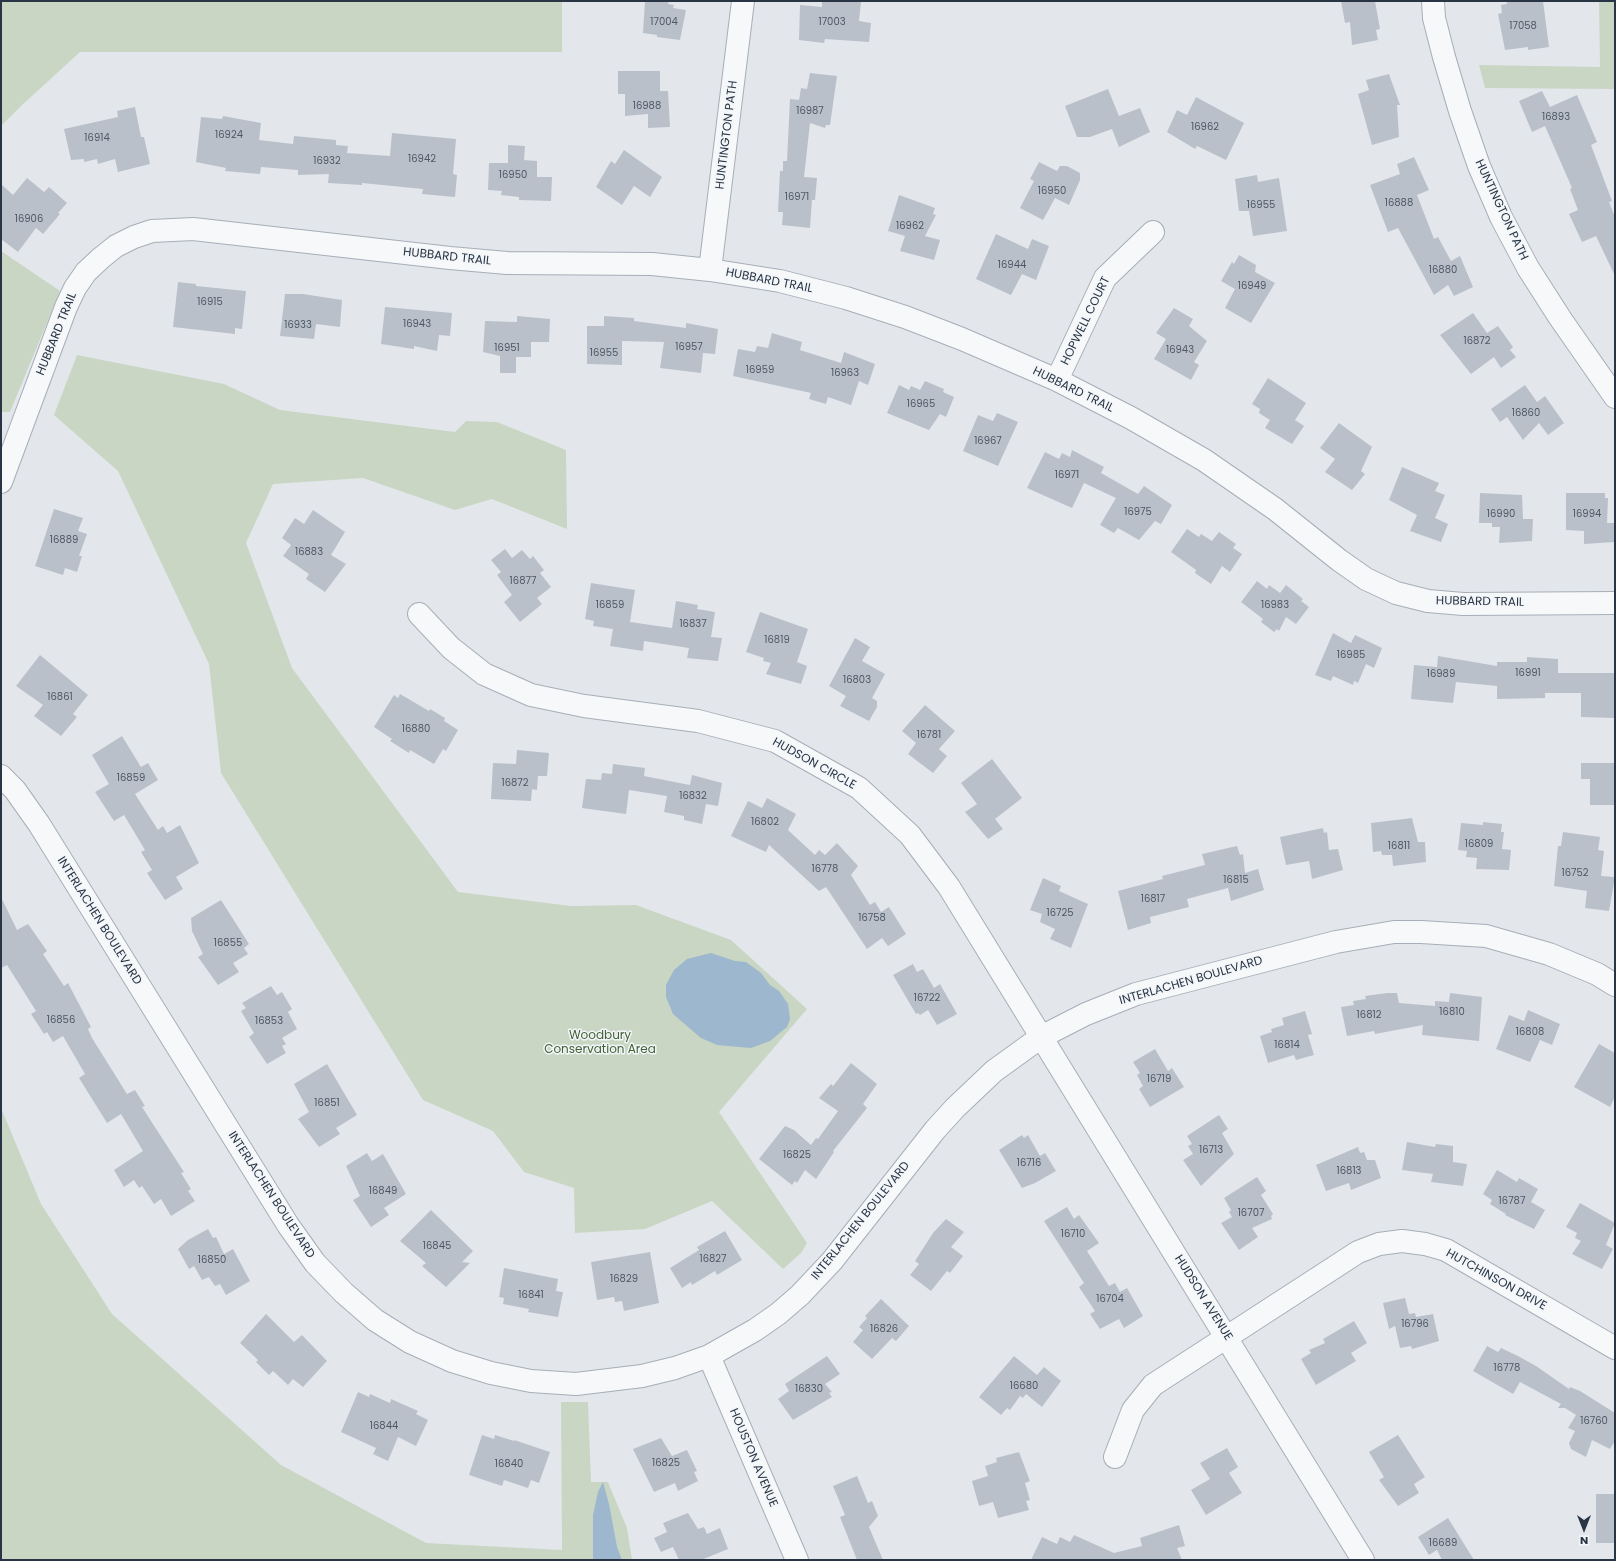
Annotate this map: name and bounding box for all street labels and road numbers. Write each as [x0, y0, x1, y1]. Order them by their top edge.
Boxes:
street label: HUNTINGTON PATH [713, 80, 741, 190]
street label: HUNTINGTON PATH [1471, 157, 1531, 263]
street label: HUBBARD TRAIL [402, 245, 492, 269]
street label: HUBBARD TRAIL [724, 266, 814, 296]
street label: HOPWELL COURT [1058, 274, 1114, 368]
street label: HUBBARD TRAIL [34, 290, 80, 378]
street label: HUBBARD TRAIL [1030, 364, 1116, 416]
street label: HUBBARD TRAIL [1436, 594, 1524, 610]
street label: HUDSON CIRCLE [770, 735, 858, 793]
street label: INTERLACHEN BOULEVARD [54, 854, 144, 988]
street label: INTERLACHEN BOULEVARD [1118, 954, 1264, 1008]
street label: INTERLACHEN BOULEVARD [225, 1129, 317, 1261]
street label: INTERLACHEN BOULEVARD [809, 1159, 913, 1283]
street label: HUTCHINSON DRIVE [1443, 1246, 1549, 1314]
street label: HUDSON AVENUE [1171, 1253, 1235, 1343]
street label: HOUSTON AVENUE [726, 1407, 780, 1509]

